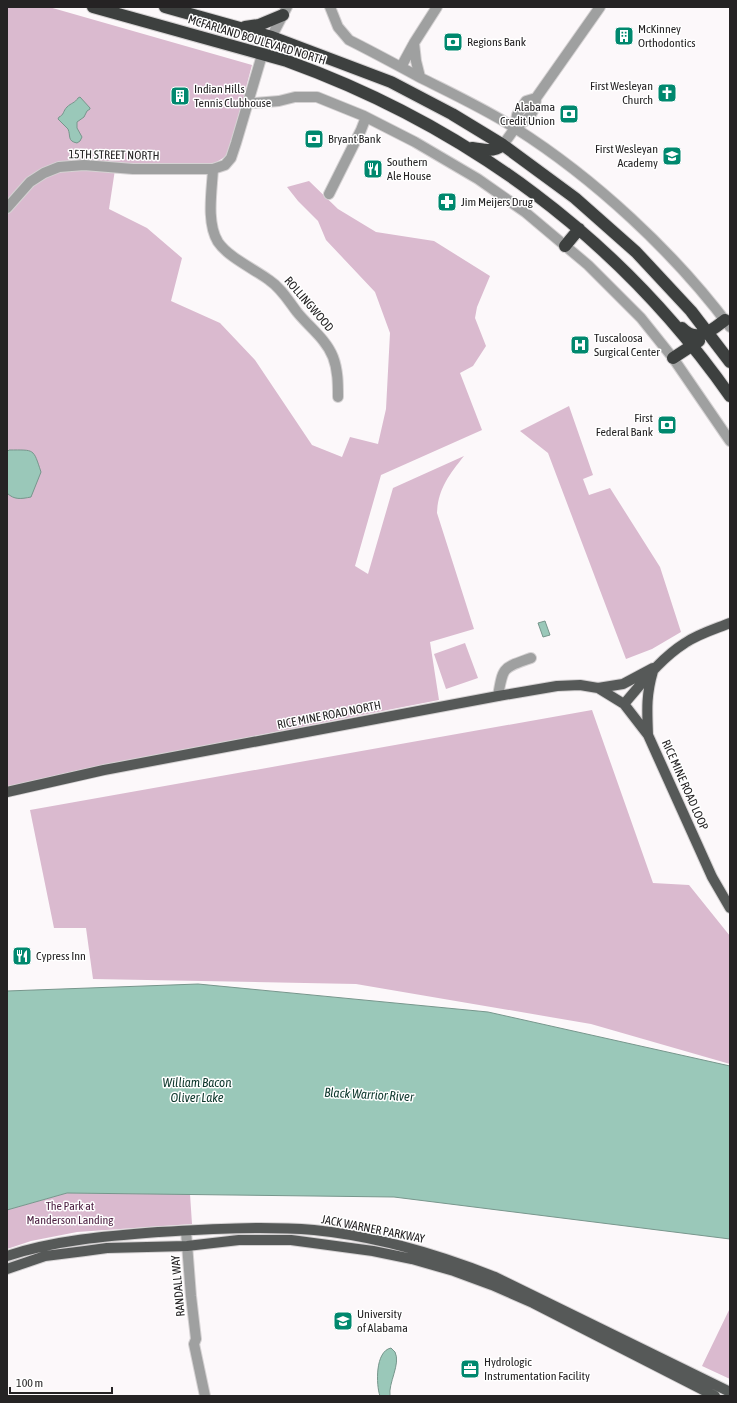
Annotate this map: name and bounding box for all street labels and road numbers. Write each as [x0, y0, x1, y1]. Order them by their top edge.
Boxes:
street label: MCFARLAND BOULEVARD NORTH [186, 12, 328, 68]
street label: 15TH STREET NORTH [68, 147, 160, 163]
street label: ROLLINGWOOD [281, 274, 337, 334]
street label: RICE MINE ROAD NORTH [276, 698, 382, 732]
street label: RICE MINE ROAD LOOP [659, 738, 711, 833]
street label: JACK WARNER PARKWAY [320, 1212, 427, 1246]
street label: RANDALL WAY [168, 1254, 188, 1317]

